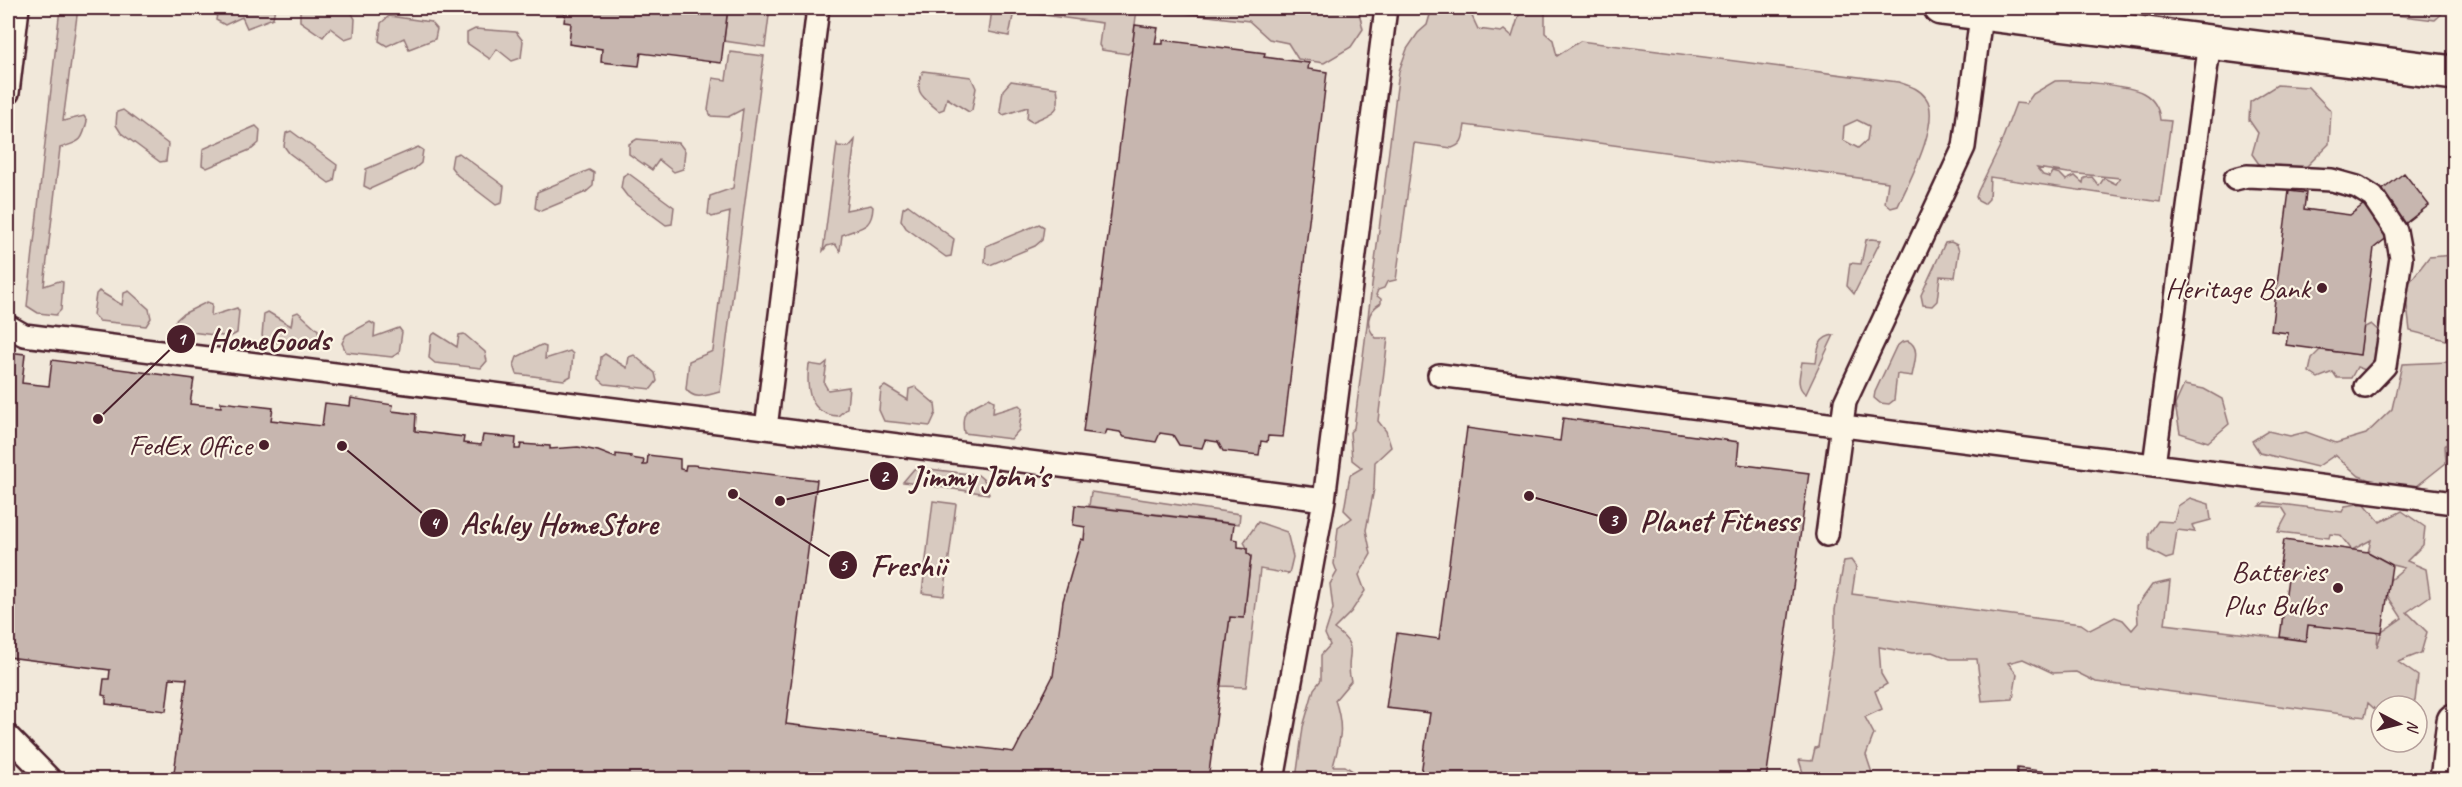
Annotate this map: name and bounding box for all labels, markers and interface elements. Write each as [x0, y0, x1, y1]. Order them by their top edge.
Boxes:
place label: Heritage Bank [2165, 269, 2312, 307]
marker: Heritage Bank [2315, 281, 2329, 295]
callout: HomeGoods [166, 314, 343, 364]
text: HomeGoods [208, 319, 333, 360]
text: 1 [177, 328, 187, 350]
place label: FedEx Office [128, 426, 254, 464]
marker: FedEx Office [257, 438, 271, 452]
callout: Jimmy John's [869, 451, 1062, 501]
text: Jimmy John's [908, 456, 1053, 497]
text: 2 [880, 465, 890, 487]
callout: Planet Fitness [1598, 495, 1811, 545]
callout: Ashley HomeStore [419, 498, 669, 548]
text: Planet Fitness [1640, 500, 1801, 541]
text: Ashley HomeStore [460, 503, 660, 544]
text: 3 [1609, 509, 1619, 531]
text: 4 [430, 512, 440, 534]
callout: Freshii [828, 540, 957, 590]
text: Freshii [870, 545, 950, 586]
place label: Batteries Plus Bulbs [2223, 552, 2329, 624]
text: 5 [839, 554, 849, 576]
marker: Batteries Plus Bulbs [2331, 581, 2345, 595]
north arrow [2369, 694, 2429, 754]
text: N [2402, 720, 2423, 735]

